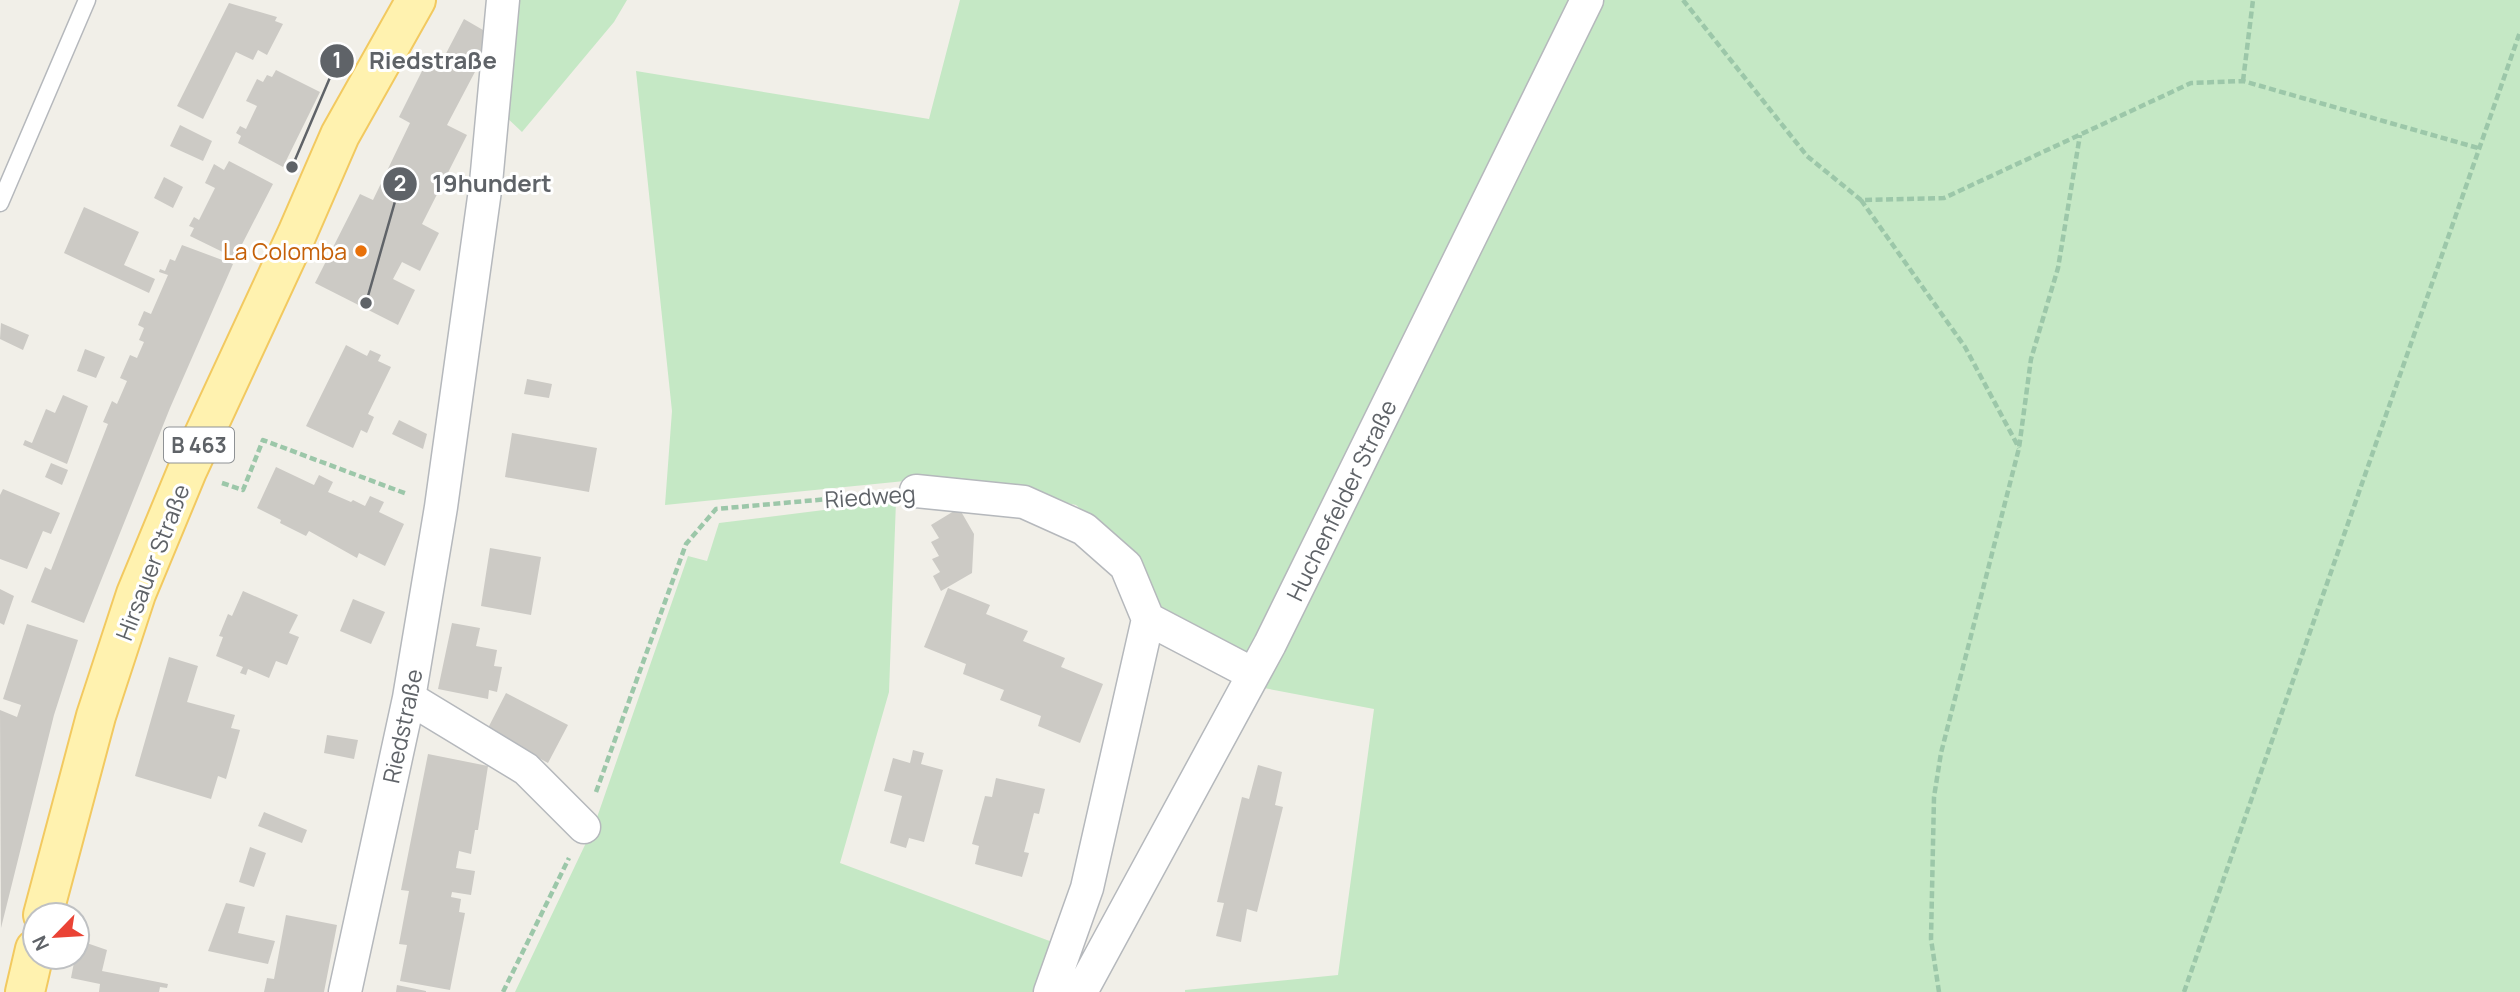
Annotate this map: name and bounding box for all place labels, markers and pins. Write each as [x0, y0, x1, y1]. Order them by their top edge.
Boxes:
callout: Riedstraße [320, 38, 511, 83]
callout: 19hundert [383, 161, 565, 206]
place label: La Colomba [223, 235, 347, 267]
marker: La Colomba [353, 243, 369, 259]

